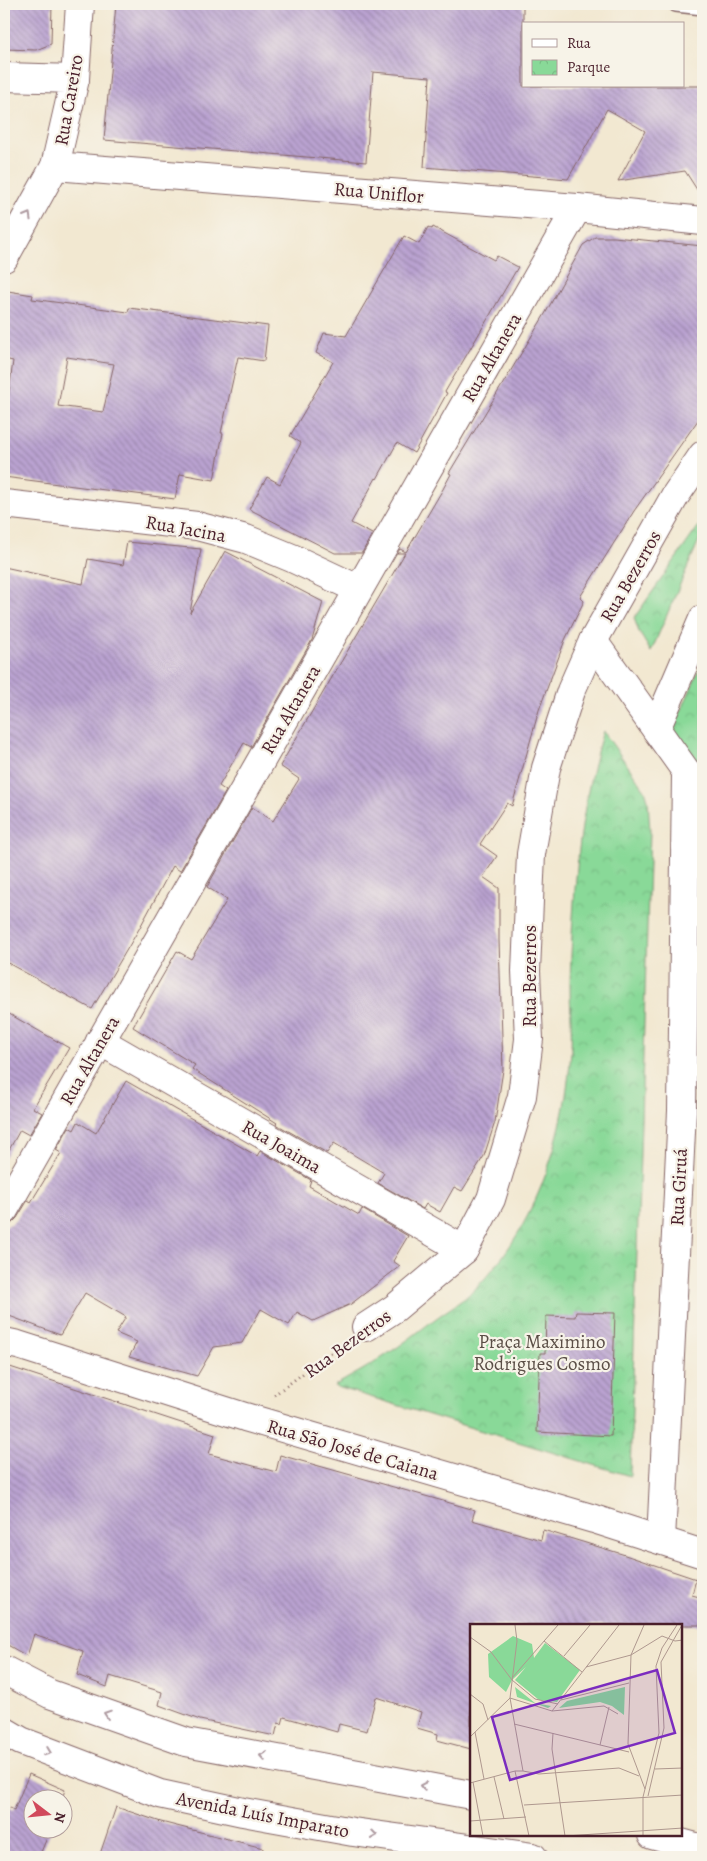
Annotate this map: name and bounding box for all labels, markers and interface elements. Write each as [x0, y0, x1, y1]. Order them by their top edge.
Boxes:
legend [522, 22, 684, 88]
text: Rua [567, 33, 591, 53]
street label: Rua Careiro [48, 53, 90, 148]
text: Parque [567, 57, 610, 77]
street label: Rua Uniflor [333, 176, 425, 210]
one-way arrow [22, 212, 32, 221]
street label: Rua Altanera [456, 308, 528, 407]
street label: Rua Jacina [144, 509, 228, 549]
street label: Rua Bezerros [594, 526, 668, 627]
street label: Rua Altanera [255, 660, 327, 759]
street label: Rua Bezerros [517, 925, 543, 1027]
street label: Rua Altanera [54, 1011, 126, 1110]
street label: Rua Joaima [237, 1114, 326, 1180]
street label: Rua Giruá [664, 1147, 694, 1227]
street label: Rua Bezerros [299, 1303, 397, 1384]
park label: Praça Maximino Rodrigues Cosmo [474, 1329, 610, 1377]
street label: Rua São José de Caiana [264, 1413, 442, 1487]
inset map [470, 1624, 682, 1836]
one-way arrow [103, 1710, 111, 1720]
one-way arrow [43, 1746, 52, 1756]
one-way arrow [259, 1752, 267, 1762]
one-way arrow [418, 1781, 427, 1791]
street label: Avenida Luís Imparato [173, 1785, 352, 1845]
north arrow [22, 1788, 72, 1838]
text: N [49, 1810, 71, 1825]
one-way arrow [370, 1829, 378, 1840]

